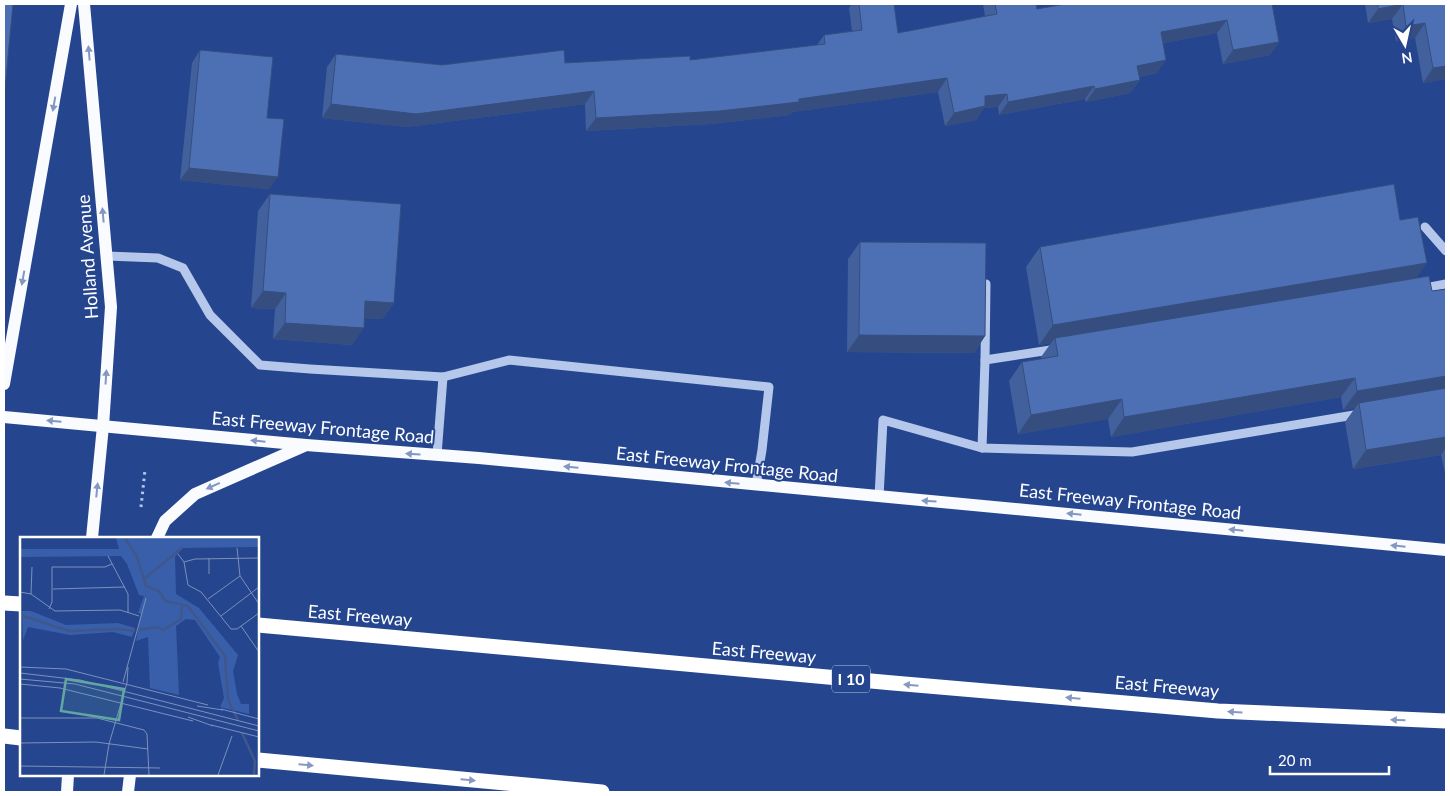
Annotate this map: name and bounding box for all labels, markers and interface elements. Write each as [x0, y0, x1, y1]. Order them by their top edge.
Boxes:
north arrow [1380, 20, 1430, 70]
one-way arrow [84, 45, 92, 61]
text: N [1400, 49, 1414, 68]
one-way arrow [50, 96, 58, 112]
street label: Holland Avenue [72, 194, 102, 320]
one-way arrow [99, 207, 107, 223]
one-way arrow [19, 270, 27, 286]
one-way arrow [103, 369, 111, 385]
street label: East Freeway Frontage Road [211, 406, 435, 448]
one-way arrow [46, 417, 62, 425]
one-way arrow [249, 437, 265, 445]
street label: East Freeway Frontage Road [615, 441, 839, 487]
one-way arrow [405, 449, 421, 457]
one-way arrow [562, 463, 578, 471]
street label: East Freeway Frontage Road [1018, 478, 1242, 524]
one-way arrow [724, 479, 740, 487]
one-way arrow [93, 482, 101, 498]
one-way arrow [206, 482, 220, 490]
one-way arrow [921, 497, 937, 505]
one-way arrow [1066, 510, 1082, 518]
one-way arrow [1228, 526, 1244, 534]
inset map [20, 537, 259, 776]
one-way arrow [1389, 541, 1405, 549]
street label: East Freeway [307, 599, 414, 631]
street label: East Freeway [711, 636, 818, 668]
road number: I 10 [832, 666, 870, 692]
street label: East Freeway [1114, 670, 1221, 702]
one-way arrow [903, 681, 919, 689]
one-way arrow [1065, 694, 1081, 702]
one-way arrow [1227, 707, 1243, 715]
one-way arrow [1389, 715, 1405, 723]
scale bar [1270, 744, 1389, 776]
text: 20 m [1278, 751, 1312, 769]
one-way arrow [298, 761, 314, 769]
one-way arrow [460, 776, 476, 784]

